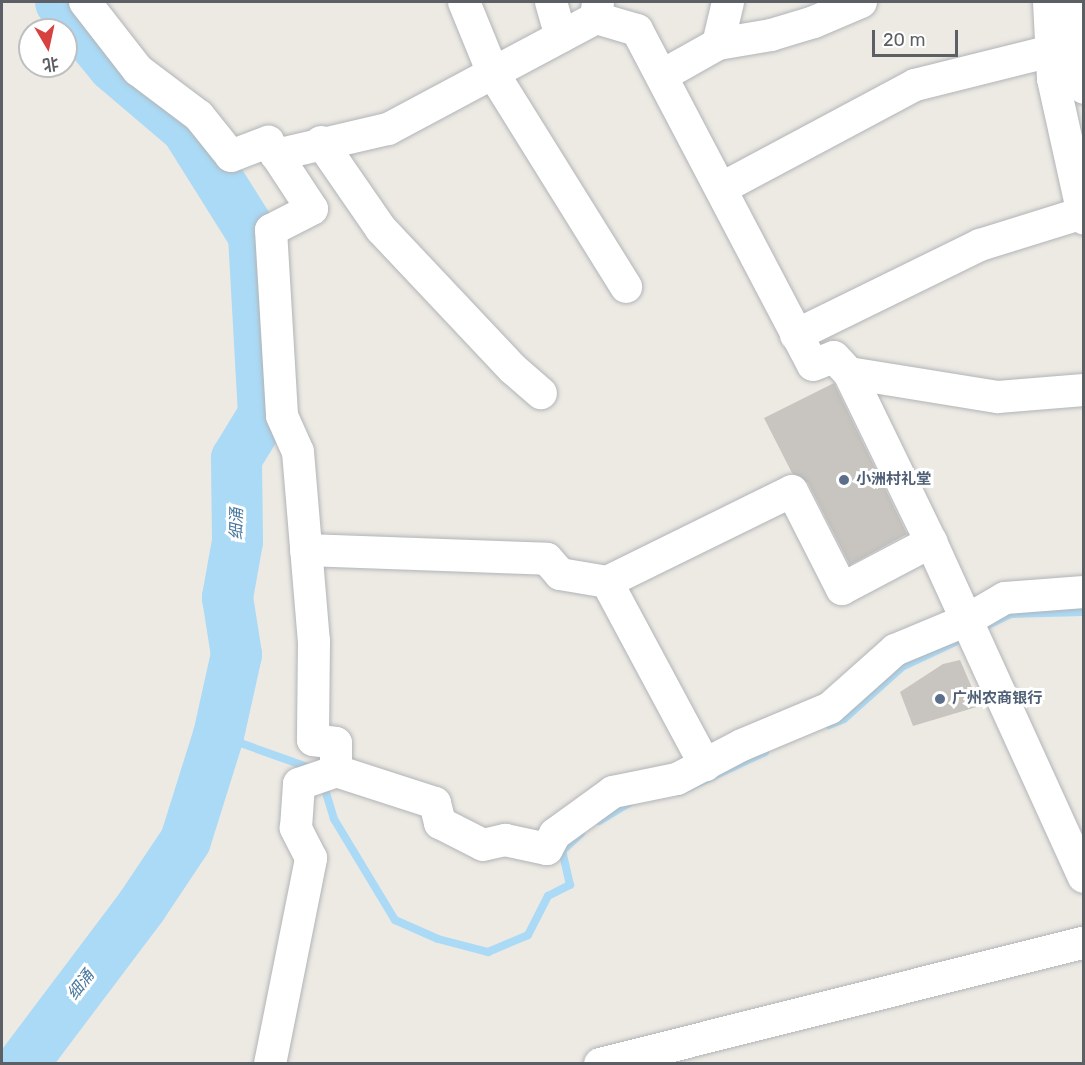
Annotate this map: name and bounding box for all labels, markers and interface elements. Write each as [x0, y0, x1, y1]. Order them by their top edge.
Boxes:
north arrow [18, 18, 78, 78]
scale bar [875, 18, 960, 56]
text: 20 m [883, 29, 925, 51]
text: 北 [41, 54, 60, 75]
place label: 小洲村礼堂 [856, 471, 931, 489]
marker: 小洲村礼堂 [837, 473, 851, 487]
water label: 细涌 [227, 508, 247, 540]
place label: 广州农商银行 [952, 690, 1042, 708]
marker: 广州农商银行 [933, 692, 947, 706]
water label: 细涌 [64, 966, 98, 1004]

